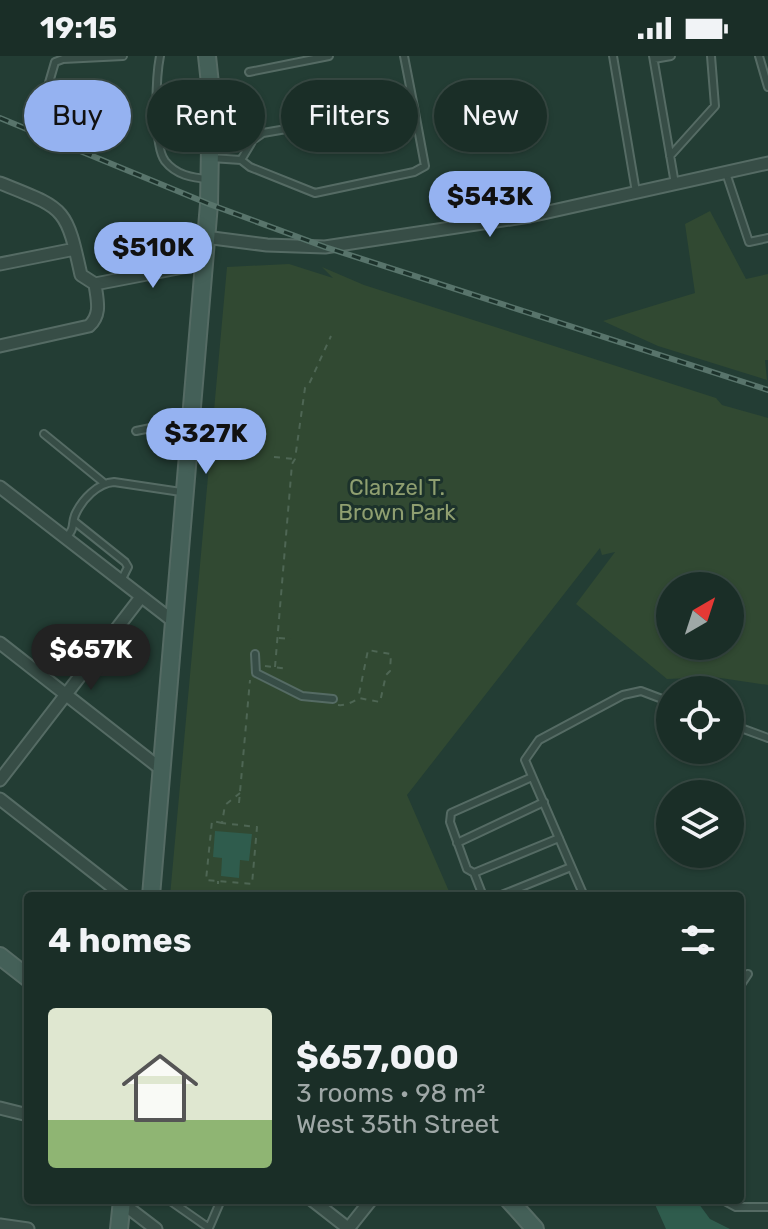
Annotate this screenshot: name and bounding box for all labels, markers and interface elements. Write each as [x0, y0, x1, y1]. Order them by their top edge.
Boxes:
text: 19:15 [40, 10, 117, 46]
chip: Buy [24, 80, 131, 152]
chip: Rent [147, 80, 265, 152]
chip: Filters [281, 80, 418, 152]
chip: New [434, 80, 547, 152]
pin: $543K [434, 171, 546, 239]
text: $543K [447, 181, 533, 212]
pin: $510K [97, 222, 209, 290]
text: $510K [112, 232, 194, 263]
pin: $327K [150, 408, 262, 476]
text: $327K [164, 418, 248, 449]
park label: Clanzel T. Brown Park [338, 474, 456, 526]
north arrow [656, 572, 744, 660]
map controls [656, 572, 744, 868]
pin: $657K [35, 624, 147, 692]
text: $657K [49, 634, 133, 665]
button: locate [656, 676, 744, 764]
button: layers [656, 780, 744, 868]
icon: filters [676, 918, 720, 962]
text: 4 homes [48, 920, 191, 961]
text: $657,000 [296, 1037, 459, 1078]
icon: home [112, 1040, 208, 1136]
text: 3 rooms · 98 m² [296, 1078, 485, 1109]
text: West 35th Street [296, 1109, 499, 1140]

